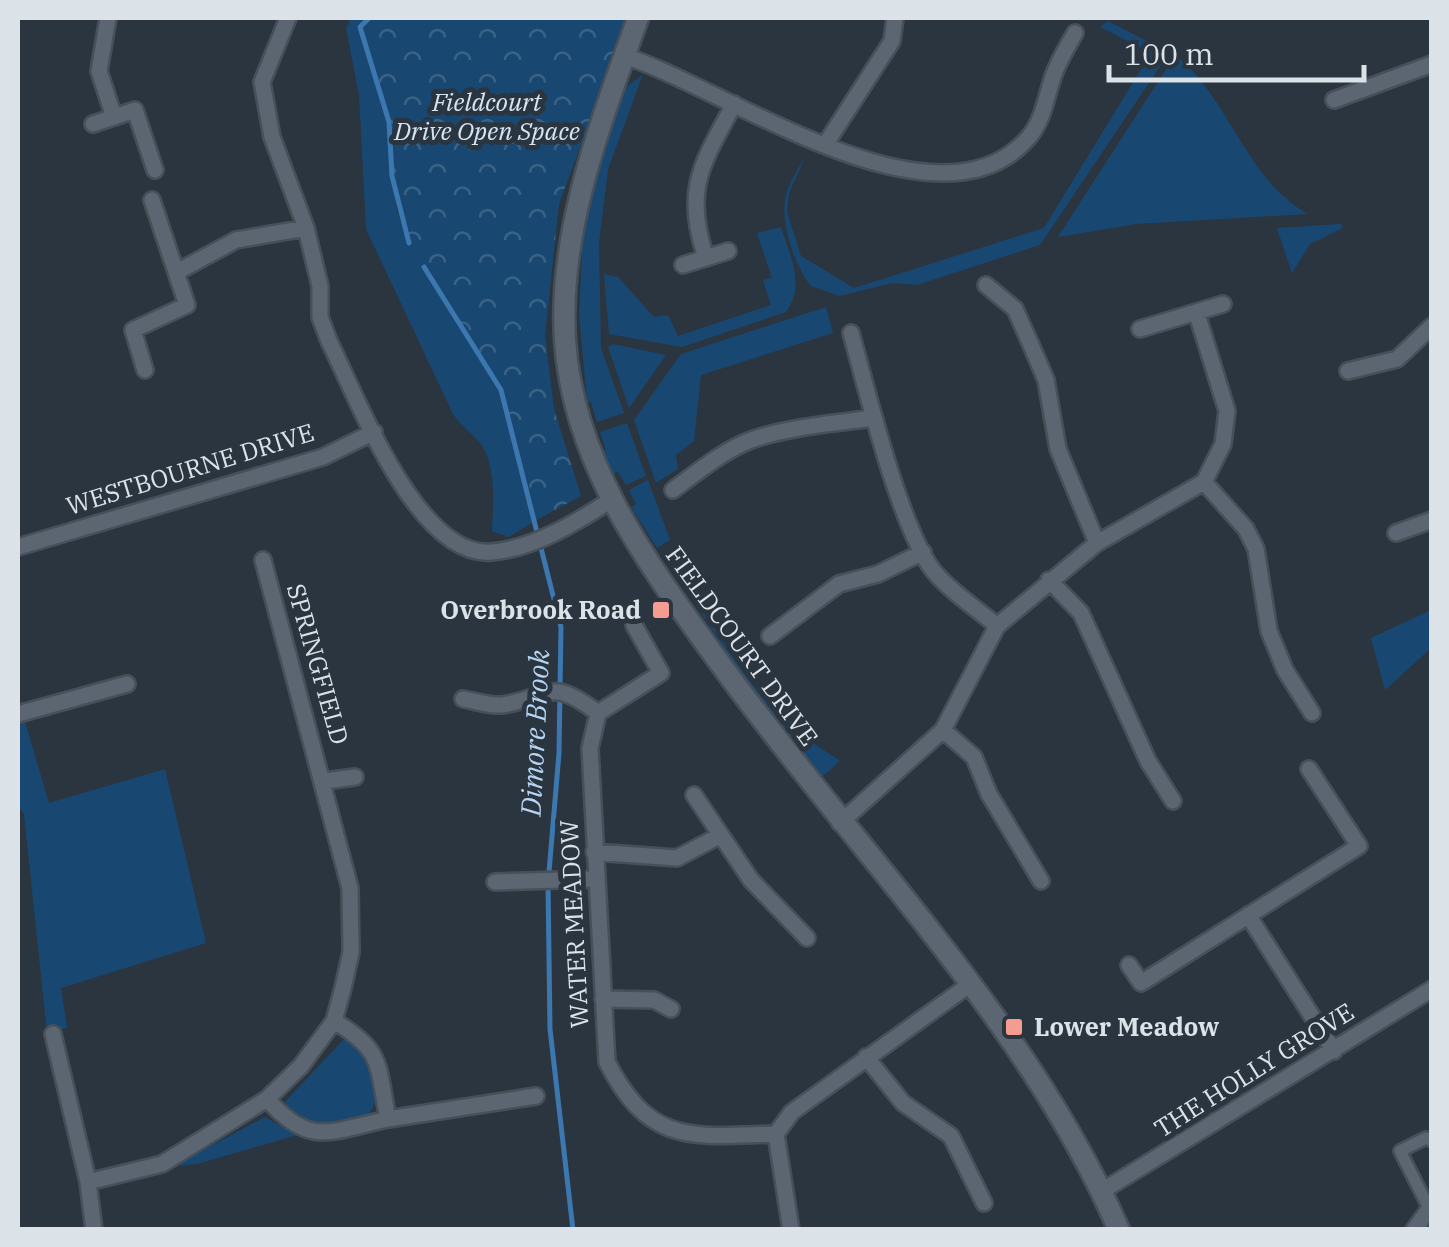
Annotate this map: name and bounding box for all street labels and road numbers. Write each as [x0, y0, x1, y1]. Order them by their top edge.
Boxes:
street label: WESTBOURNE DRIVE [62, 415, 318, 522]
street label: FIELDCOURT DRIVE [659, 539, 826, 752]
street label: SPRINGFIELD [280, 579, 357, 748]
street label: WATER MEADOW [552, 819, 595, 1029]
street label: THE HOLLY GROVE [1148, 995, 1360, 1144]

